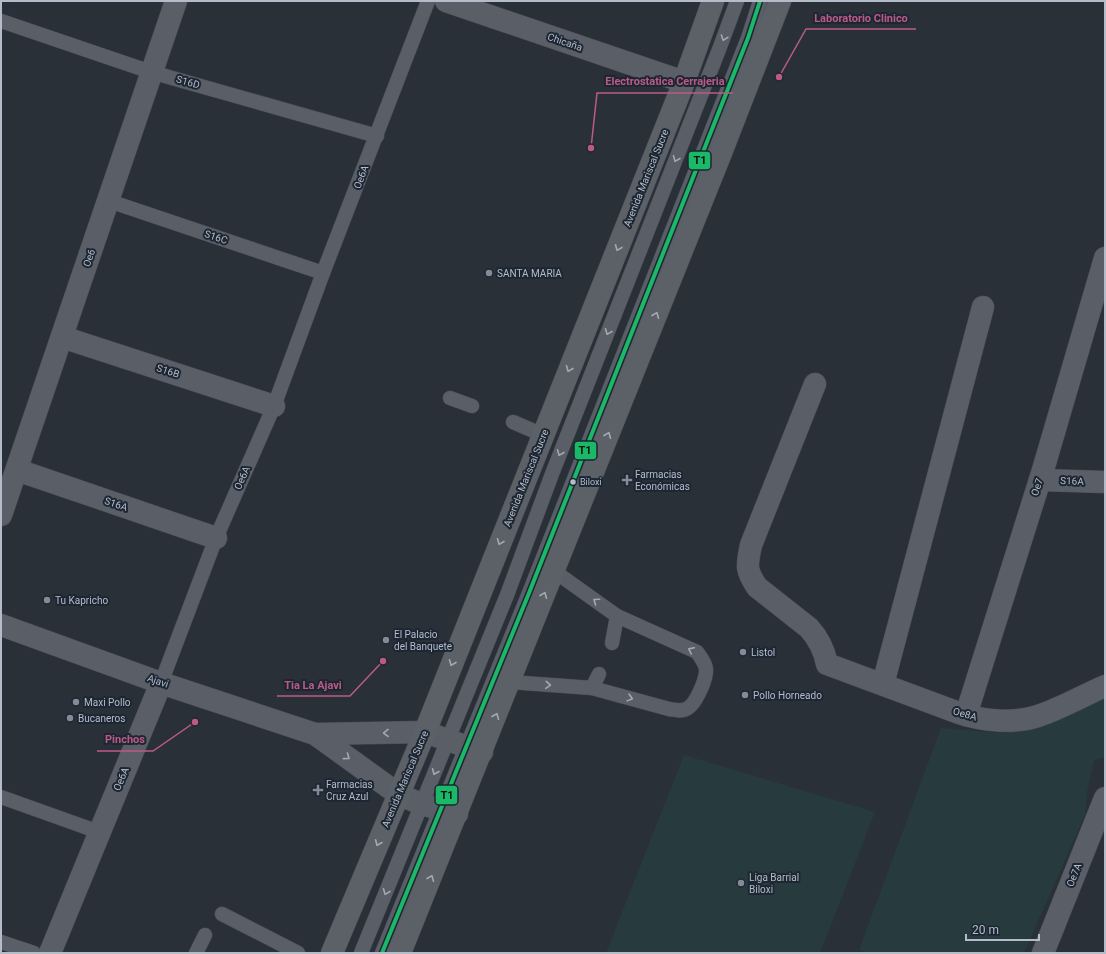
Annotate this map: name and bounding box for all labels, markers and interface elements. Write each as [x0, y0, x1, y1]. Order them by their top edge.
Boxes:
callout: Laboratorio Clinico [806, 6, 916, 29]
text: Laboratorio Clinico [814, 12, 908, 25]
street label: Chicaña [546, 31, 584, 53]
one-way arrow [720, 34, 728, 41]
callout: Electrostatica Cerrajeria [597, 70, 733, 93]
street label: S16D [175, 73, 201, 91]
text: Electrostatica Cerrajeria [605, 75, 725, 88]
street label: Avenida Mariscal Sucre [621, 128, 671, 228]
line badge: T1 [688, 151, 711, 170]
text: T1 [693, 154, 707, 167]
one-way arrow [673, 155, 681, 162]
street label: Oe6A [352, 163, 371, 190]
street label: S16C [203, 228, 229, 246]
one-way arrow [614, 245, 622, 252]
street label: Oe6 [81, 247, 97, 268]
marker: SANTA MARIA [484, 268, 494, 278]
place label: SANTA MARIA [497, 268, 562, 279]
one-way arrow [652, 311, 660, 318]
one-way arrow [604, 328, 612, 335]
street label: S16B [155, 362, 181, 380]
one-way arrow [566, 365, 574, 372]
street label: Avenida Mariscal Sucre [501, 428, 551, 528]
one-way arrow [603, 432, 611, 439]
line badge: T1 [574, 441, 597, 460]
text: T1 [578, 444, 592, 457]
one-way arrow [557, 448, 565, 456]
street label: Oe6A [232, 464, 252, 491]
place label: Farmacias Económicas [635, 469, 690, 492]
marker: Farmacias Económicas [622, 475, 632, 485]
street label: S16A [1060, 475, 1085, 487]
street label: Oe7 [1029, 476, 1045, 497]
marker: Biloxi [568, 477, 578, 487]
place label: Biloxi [580, 477, 602, 487]
street label: S16A [103, 495, 129, 513]
one-way arrow [497, 538, 505, 545]
one-way arrow [540, 592, 548, 599]
marker: Tu Kapricho [42, 595, 52, 605]
place label: Tu Kapricho [55, 595, 108, 606]
one-way arrow [593, 599, 600, 606]
place label: El Palacio del Banquete [394, 629, 452, 652]
marker: El Palacio del Banquete [381, 635, 391, 645]
one-way arrow [688, 647, 696, 655]
marker: Listol [738, 647, 748, 657]
place label: Listol [751, 647, 775, 658]
one-way arrow [449, 659, 457, 666]
street label: Ajavi [146, 672, 170, 690]
callout: Tia La Ajavi [277, 673, 350, 696]
text: Tia La Ajavi [284, 679, 342, 692]
one-way arrow [545, 680, 552, 689]
marker: Pollo Horneado [740, 690, 750, 700]
place label: Pollo Horneado [753, 690, 822, 701]
one-way arrow [626, 693, 633, 702]
marker: Maxi Pollo [71, 697, 81, 707]
place label: Maxi Pollo [84, 697, 131, 708]
street label: Oe8A [952, 705, 979, 723]
one-way arrow [492, 712, 500, 719]
marker: Bucaneros [65, 713, 75, 723]
place label: Bucaneros [78, 713, 125, 724]
callout: Pinchos [97, 728, 153, 751]
street label: Avenida Mariscal Sucre [380, 729, 430, 829]
one-way arrow [383, 729, 389, 737]
text: Pinchos [105, 733, 145, 746]
one-way arrow [343, 752, 350, 760]
street label: Oe6A [111, 765, 131, 792]
one-way arrow [431, 769, 439, 776]
place label: Farmacias Cruz Azul [326, 779, 373, 802]
marker: Farmacias Cruz Azul [313, 785, 323, 795]
line badge: T1 [435, 785, 458, 805]
text: T1 [440, 789, 454, 802]
one-way arrow [374, 839, 382, 846]
street label: Oe7A [1064, 861, 1084, 888]
place label: Liga Barrial Biloxi [749, 872, 799, 895]
one-way arrow [426, 875, 434, 882]
marker: Liga Barrial Biloxi [736, 878, 746, 888]
one-way arrow [382, 888, 390, 895]
scale bar [966, 916, 1039, 942]
text: 20 m [972, 923, 999, 937]

